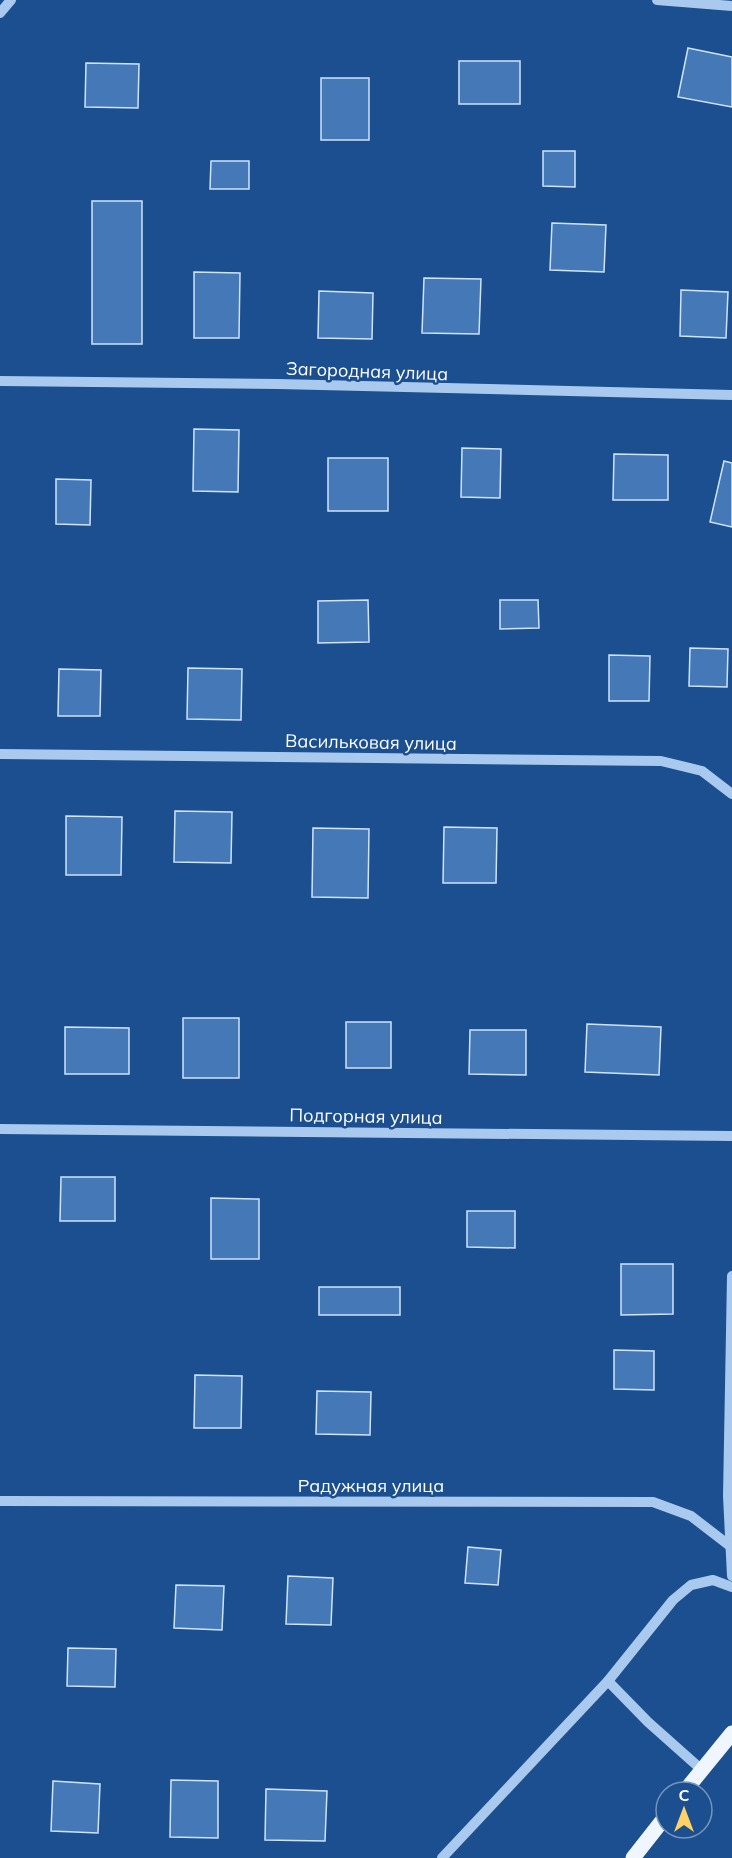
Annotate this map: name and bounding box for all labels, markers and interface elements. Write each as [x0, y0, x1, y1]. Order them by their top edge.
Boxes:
street label: Загородная улица [285, 357, 449, 385]
street label: Васильковая улица [285, 729, 457, 755]
street label: Подгорная улица [289, 1103, 443, 1129]
street label: Радужная улица [298, 1474, 444, 1497]
north arrow [654, 1780, 714, 1840]
text: С [679, 1785, 690, 1805]

